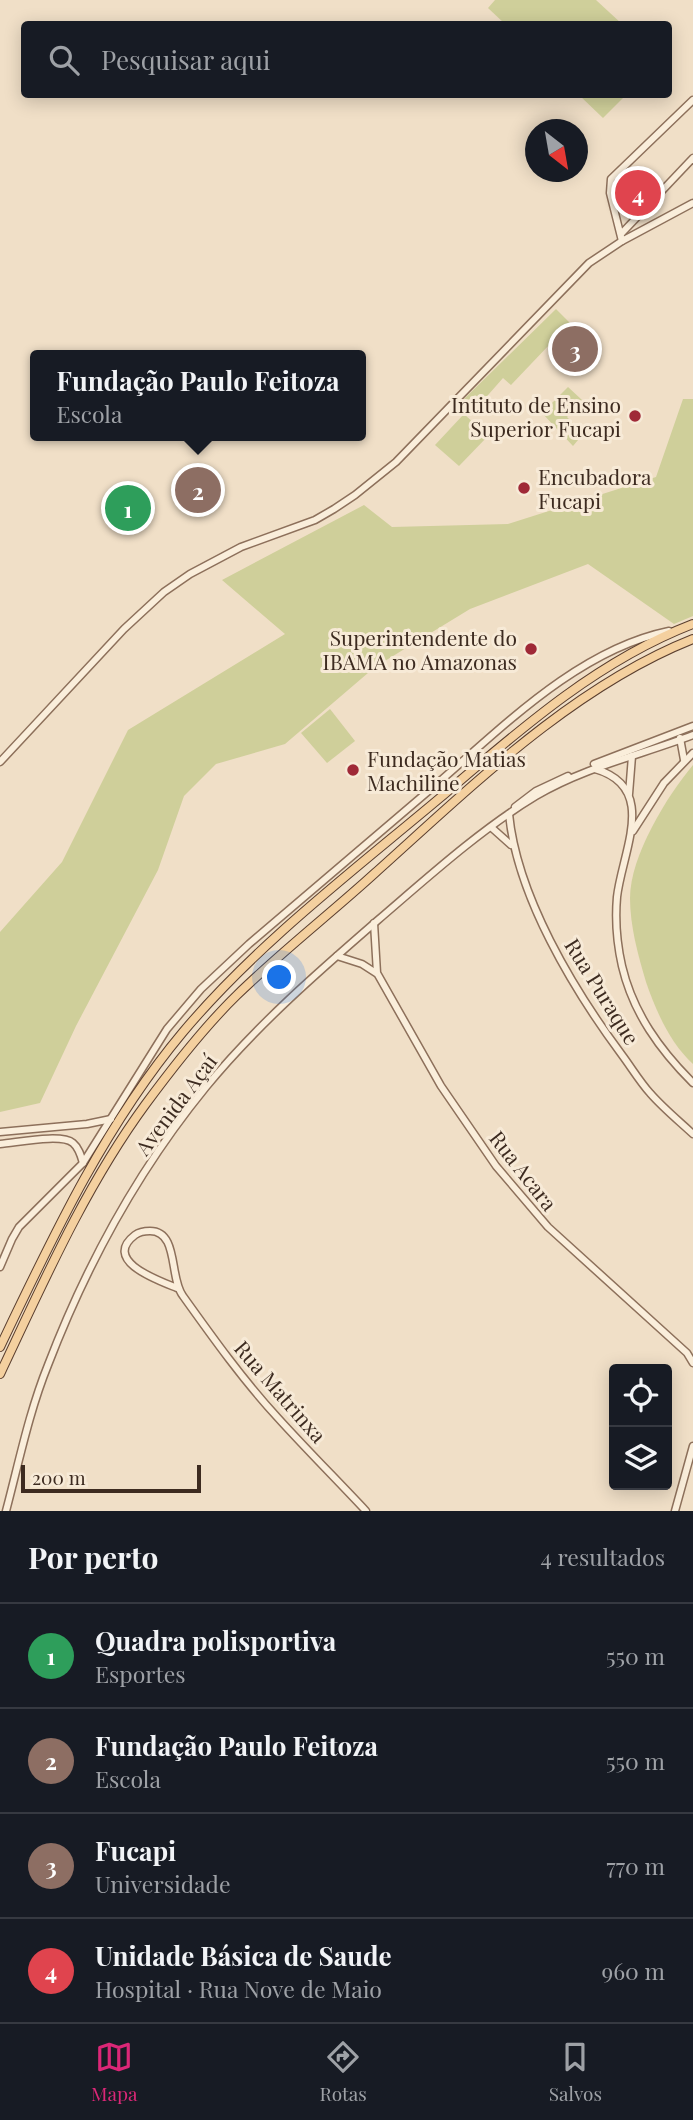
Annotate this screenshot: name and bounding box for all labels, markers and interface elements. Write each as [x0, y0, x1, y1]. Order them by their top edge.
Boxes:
search box [21, 21, 672, 98]
icon: search [45, 41, 83, 79]
text: Pesquisar aqui [101, 42, 270, 77]
north arrow [525, 119, 588, 182]
pin: 4 [615, 167, 661, 219]
pin: 3 [552, 323, 598, 375]
popup [30, 350, 366, 441]
text: Fundação Paulo Feitoza [57, 363, 339, 398]
place label: Intituto de Ensino Superior Fucapi [451, 390, 621, 442]
text: Escola [57, 398, 122, 429]
marker: Intituto de Ensino Superior Fucapi [627, 408, 643, 424]
place label: Encubadora Fucapi [538, 462, 652, 514]
pin: 2 [175, 464, 221, 516]
marker: Encubadora Fucapi [516, 480, 532, 496]
pin: 1 [105, 482, 151, 534]
place label: Superintendente do IBAMA no Amazonas [323, 623, 517, 675]
marker: Superintendente do IBAMA no Amazonas [523, 641, 539, 657]
place label: Fundação Matias Machiline [367, 744, 526, 796]
marker: Fundação Matias Machiline [345, 762, 361, 778]
street label: Rua Puraque [559, 933, 647, 1049]
your location [262, 960, 296, 994]
street label: Avenida Açaí [127, 1048, 222, 1161]
street label: Rua Acara [484, 1124, 564, 1216]
street label: Rua Matrinxa [229, 1334, 333, 1448]
map controls [609, 1364, 672, 1490]
button: locate [609, 1364, 672, 1427]
button: layers [609, 1427, 672, 1490]
scale bar [21, 1462, 201, 1494]
text: 200 m [32, 1464, 86, 1490]
text: Por perto [28, 1537, 158, 1577]
text: 4 resultados [540, 1541, 665, 1572]
text: Quadra polisportiva [95, 1623, 336, 1658]
text: 1 [47, 1640, 55, 1671]
text: 550 m [606, 1640, 665, 1671]
text: Esportes [95, 1658, 186, 1689]
text: Fundação Paulo Feitoza [95, 1728, 378, 1763]
text: 2 [45, 1745, 57, 1776]
text: 550 m [606, 1745, 665, 1776]
text: Escola [95, 1763, 161, 1794]
text: Fucapi [95, 1833, 176, 1868]
text: 3 [45, 1850, 57, 1881]
text: 770 m [606, 1850, 665, 1881]
text: Universidade [95, 1868, 231, 1899]
text: Unidade Básica de Saude [95, 1938, 392, 1973]
text: 4 [45, 1955, 57, 1986]
text: 960 m [601, 1955, 665, 1986]
text: Hospital · Rua Nove de Maio [95, 1973, 382, 2004]
tab: Mapa [91, 2038, 137, 2106]
tab: Rotas [319, 2038, 367, 2106]
tab: Salvos [549, 2038, 602, 2106]

